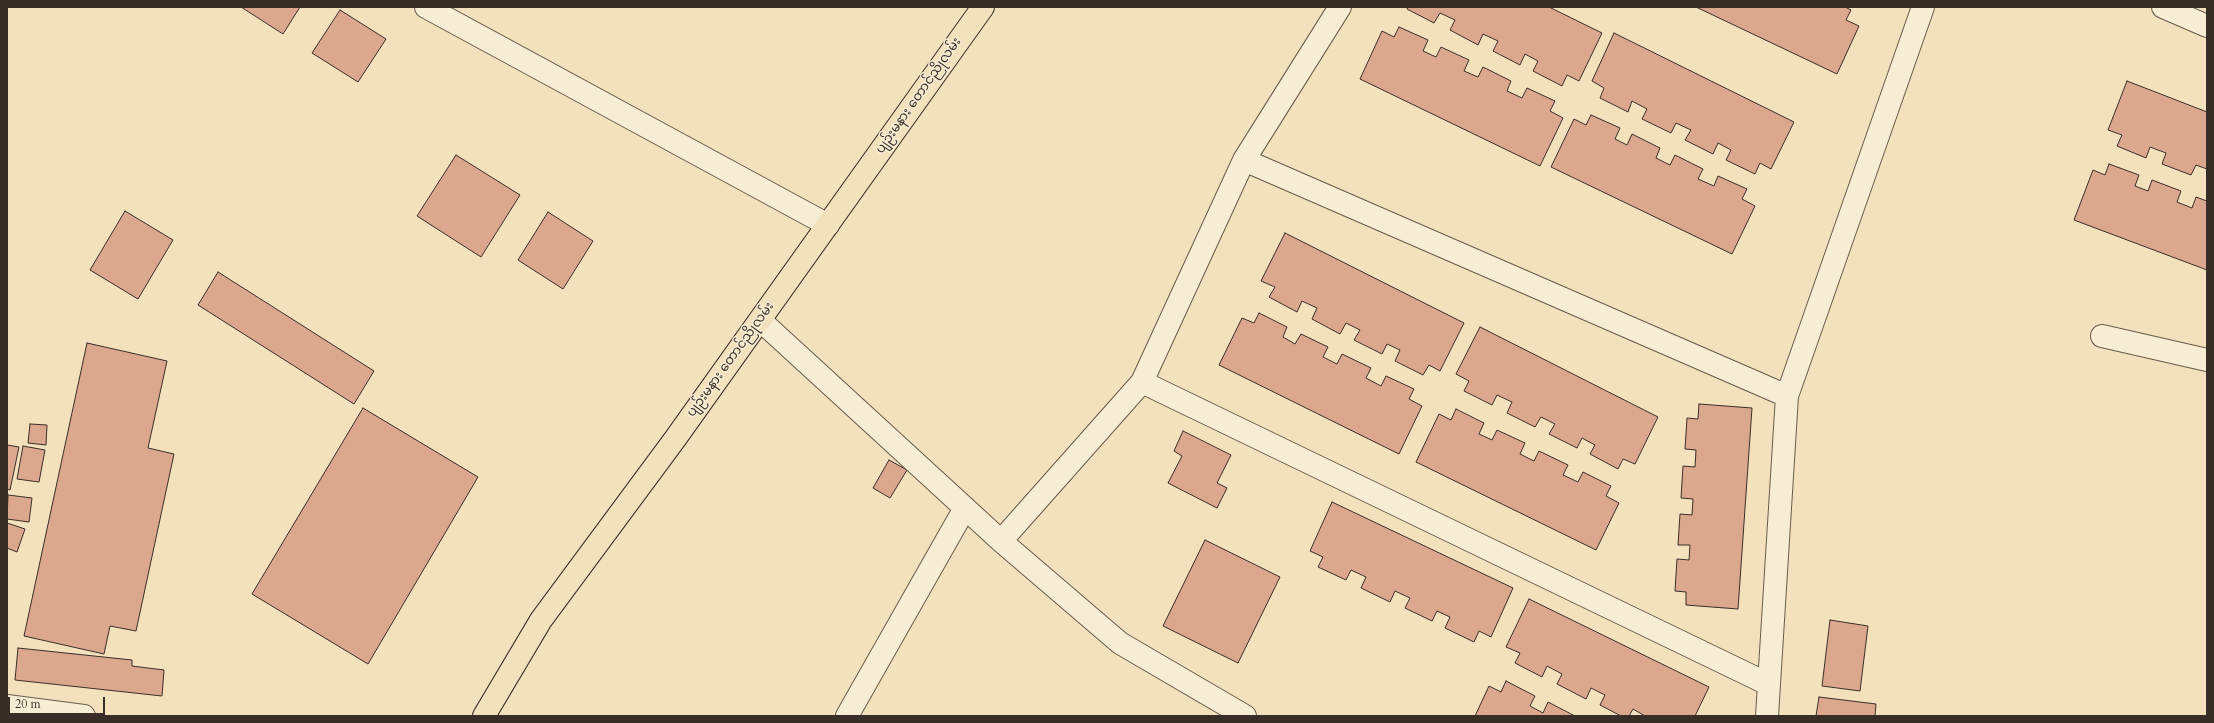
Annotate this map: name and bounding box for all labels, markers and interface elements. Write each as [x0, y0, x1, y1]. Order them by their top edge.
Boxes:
street label: ပျဉ်းမနား တောင်ညိုလမ်း [873, 35, 965, 157]
street label: ပျဉ်းမနား တောင်ညိုလမ်း [684, 300, 778, 420]
scale bar [10, 689, 107, 715]
text: 20 m [15, 696, 41, 712]

